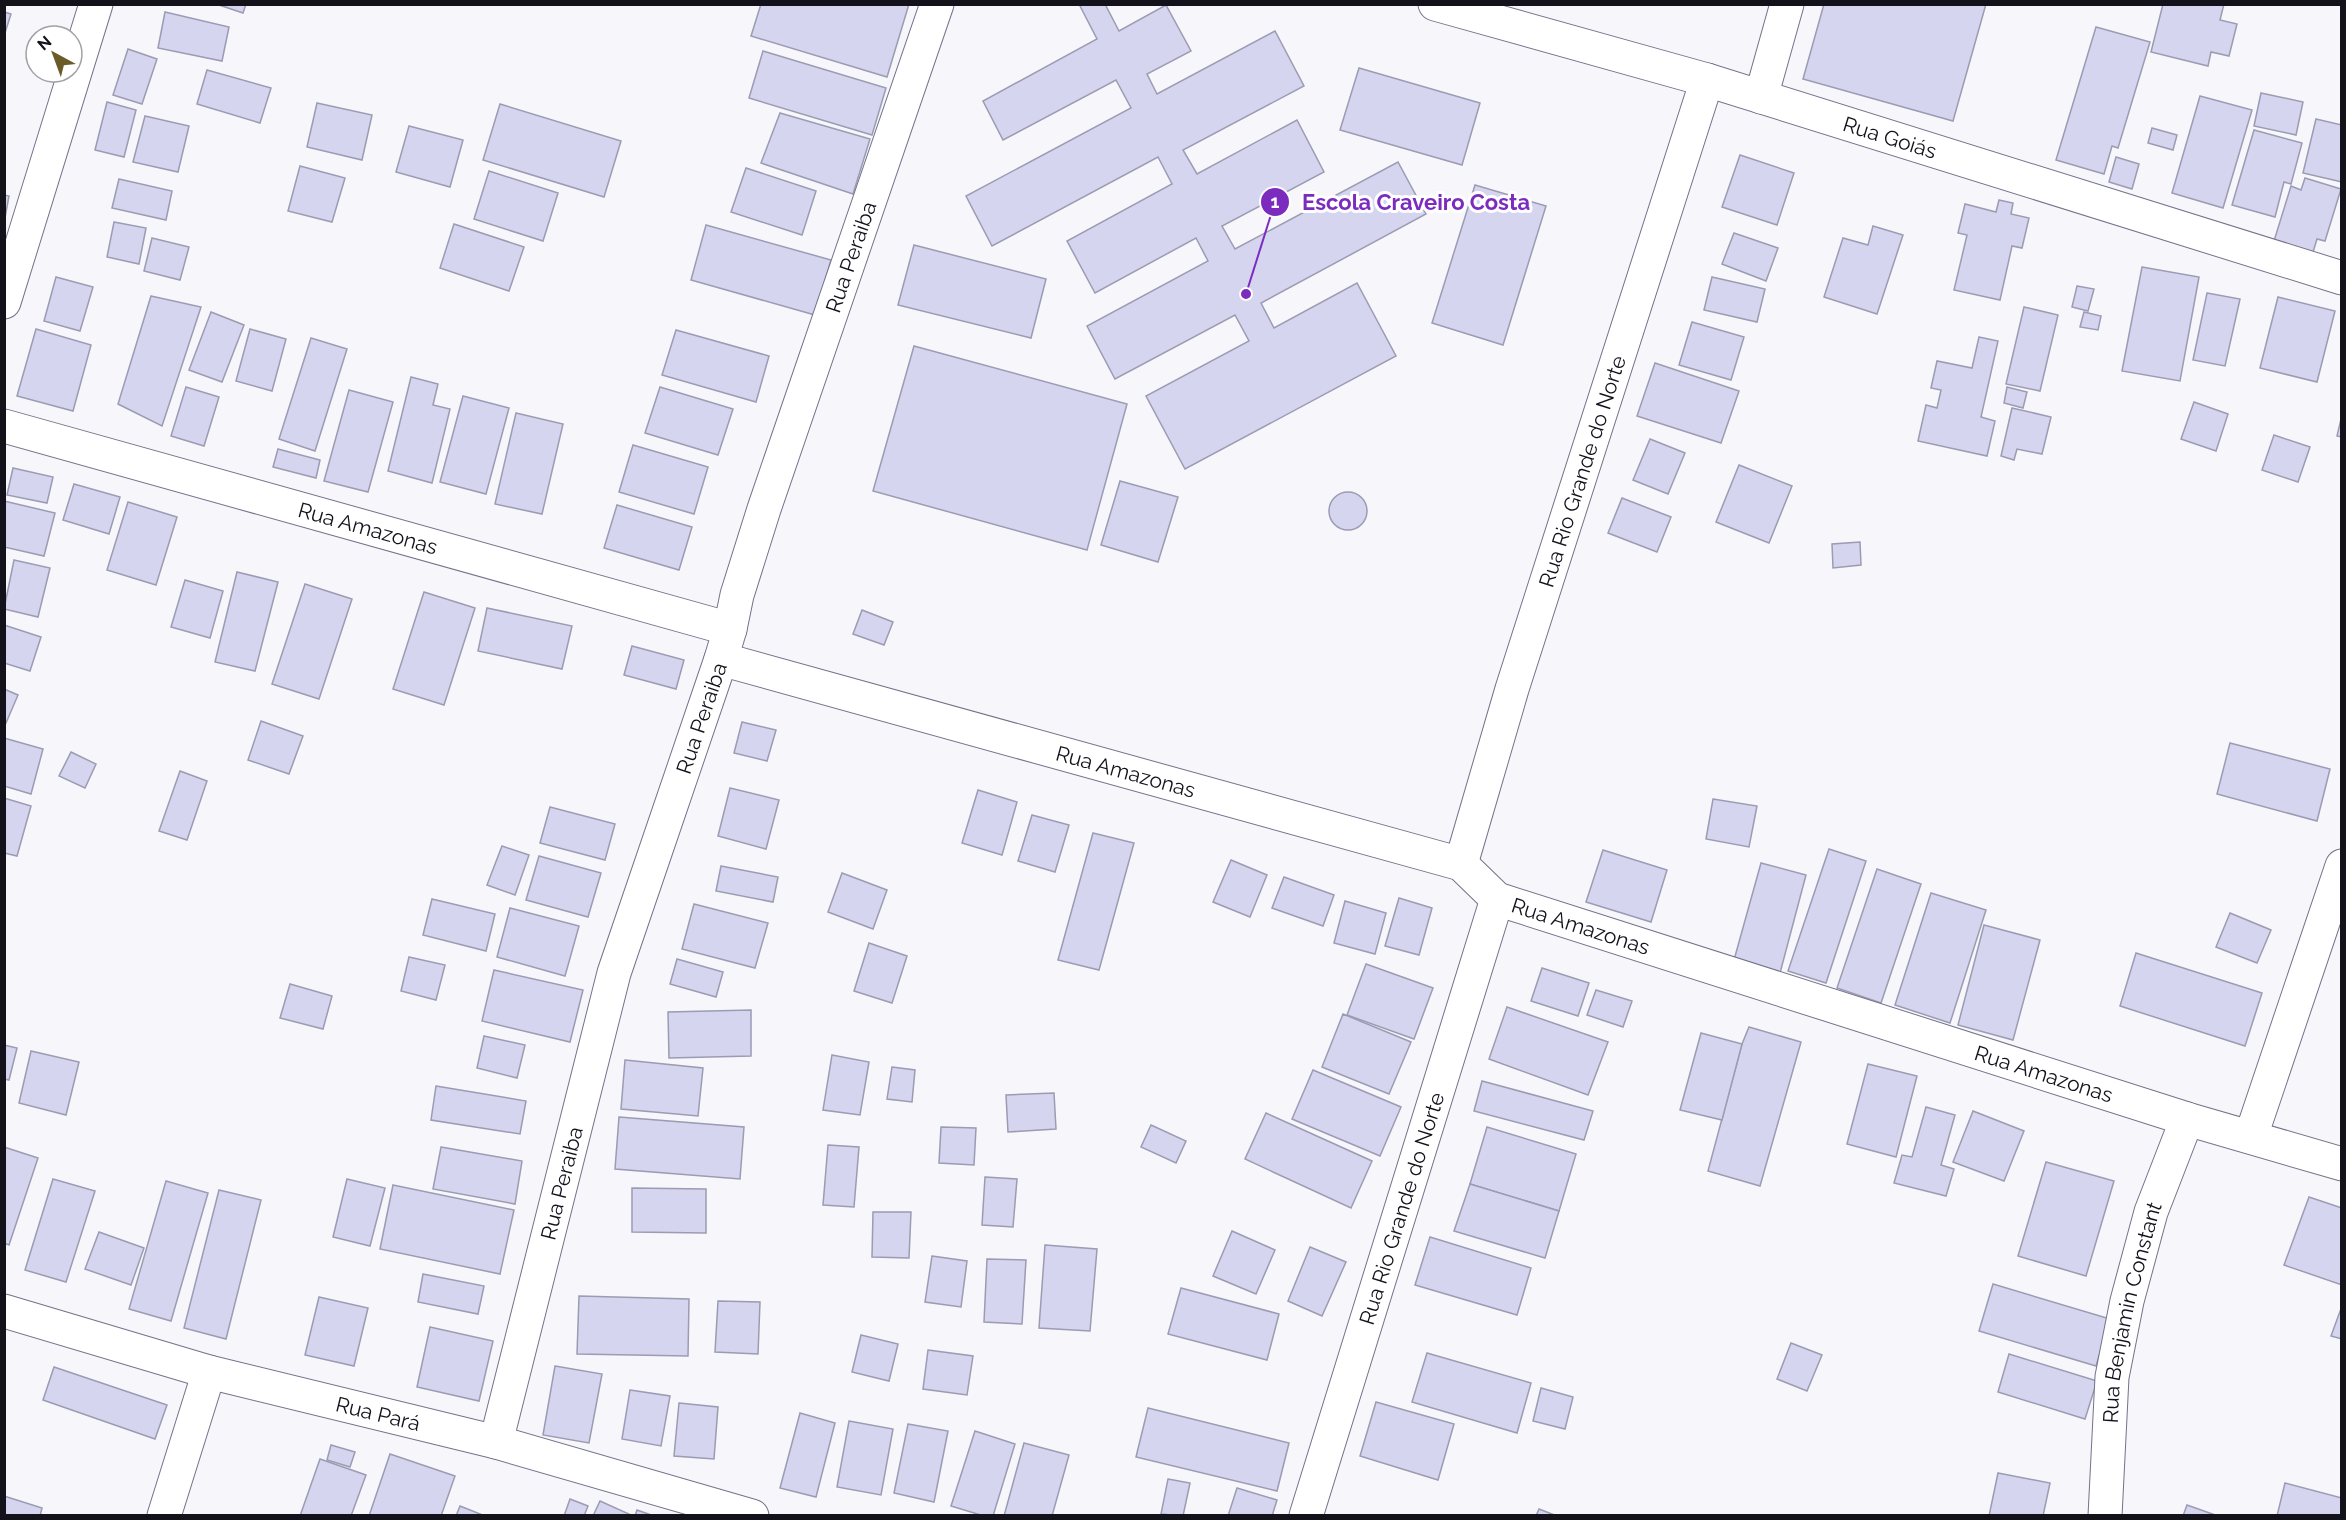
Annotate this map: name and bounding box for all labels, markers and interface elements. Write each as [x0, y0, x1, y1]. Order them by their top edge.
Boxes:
north arrow [24, 24, 84, 84]
text: N [34, 32, 55, 54]
street label: Rua Goiás [1840, 111, 1940, 163]
callout: Escola Craveiro Costa [1260, 182, 1542, 222]
text: Escola Craveiro Costa [1302, 189, 1530, 215]
text: 1 [1271, 191, 1280, 212]
street label: Rua Peraiba [820, 198, 881, 316]
street label: Rua Rio Grande do Norte [1533, 352, 1631, 590]
street label: Rua Amazonas [295, 496, 441, 559]
street label: Rua Peraiba [670, 659, 731, 777]
street label: Rua Amazonas [1053, 740, 1198, 802]
street label: Rua Amazonas [1509, 892, 1653, 959]
street label: Rua Amazonas [1972, 1040, 2116, 1107]
street label: Rua Rio Grande do Norte [1354, 1089, 1449, 1328]
street label: Rua Peraiba [535, 1124, 587, 1242]
street label: Rua Benjamin Constant [2097, 1198, 2166, 1424]
street label: Rua Pará [333, 1391, 423, 1436]

